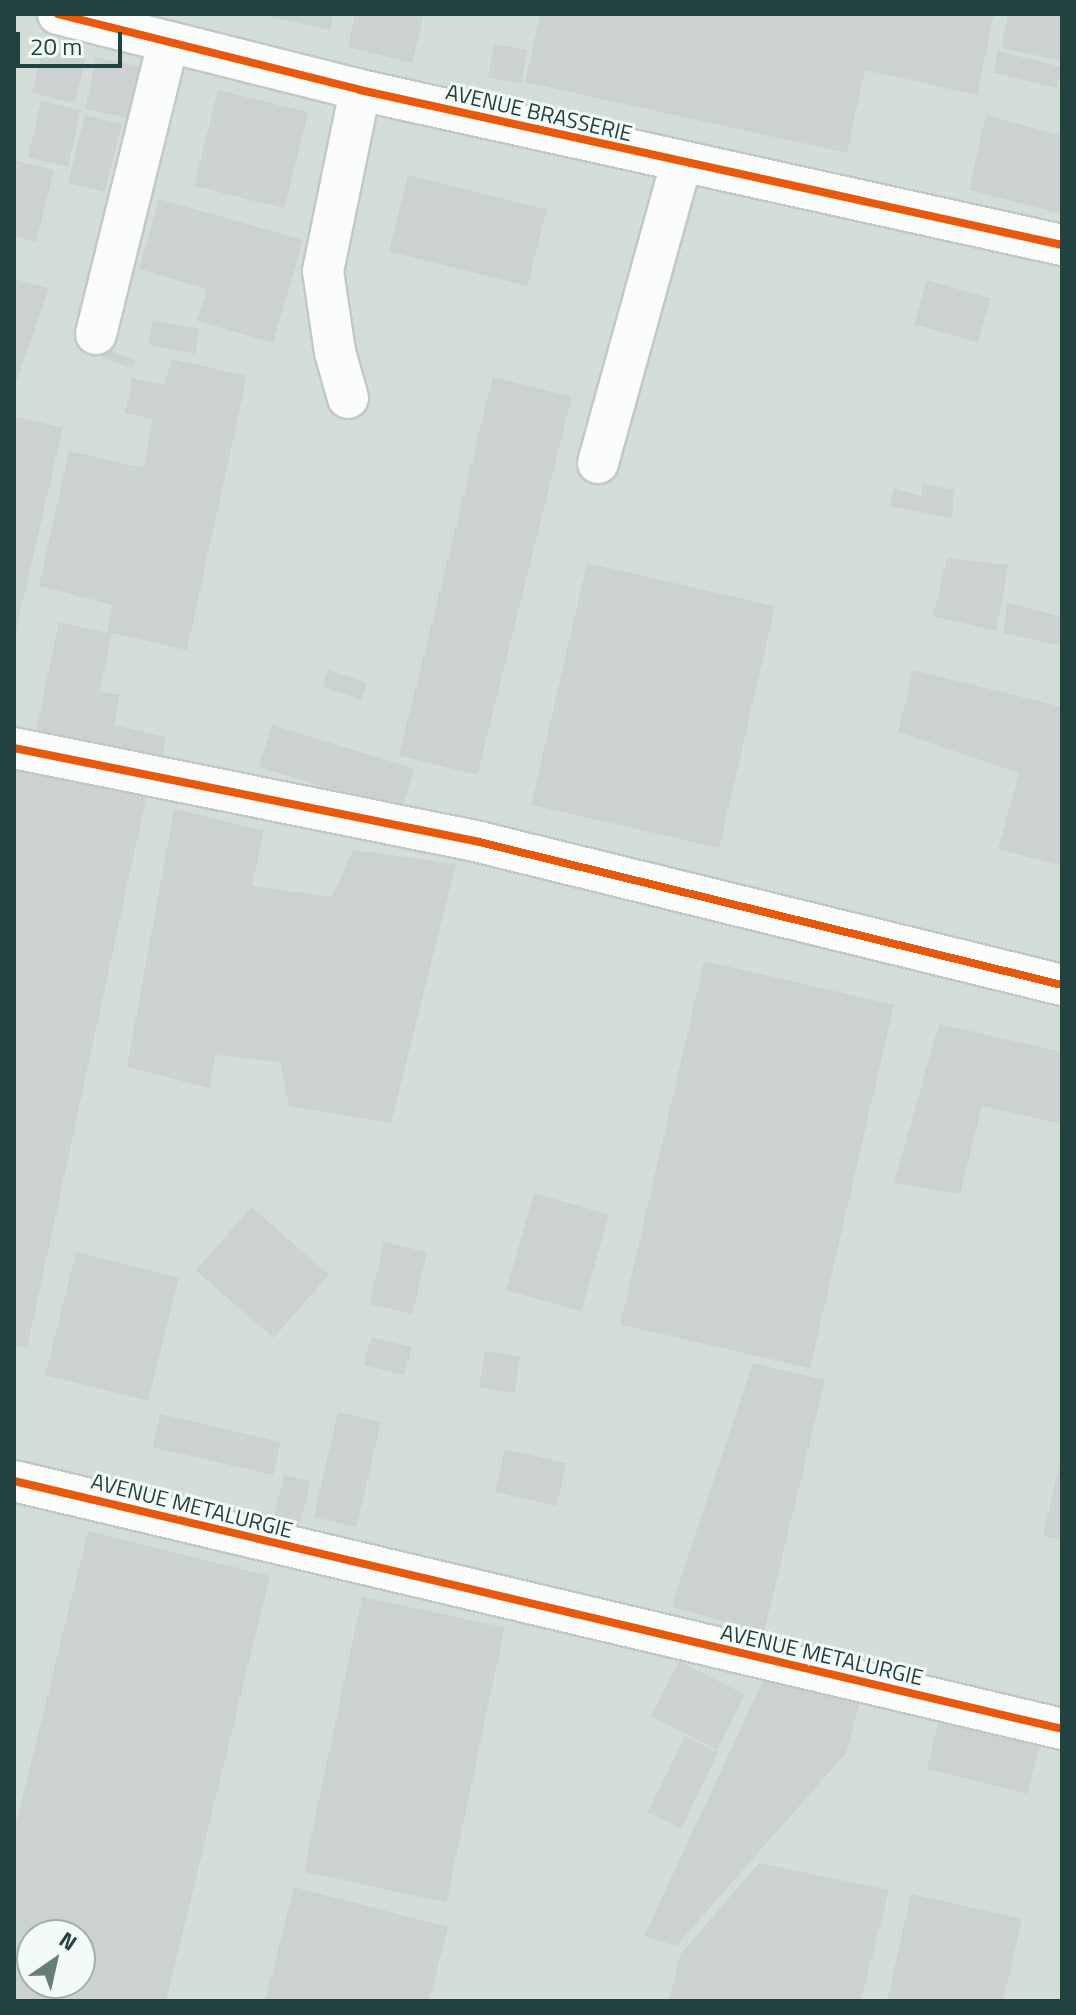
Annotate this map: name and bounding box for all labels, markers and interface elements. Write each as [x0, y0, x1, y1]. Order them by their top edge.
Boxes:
scale bar [20, 16, 126, 66]
text: 20 m [30, 28, 82, 64]
street label: AVENUE BRASSERIE [443, 79, 635, 147]
street label: AVENUE METALURGIE [88, 1468, 296, 1544]
street label: AVENUE METALURGIE [718, 1619, 926, 1691]
north arrow [16, 1919, 96, 1999]
text: N [52, 1922, 84, 1959]

